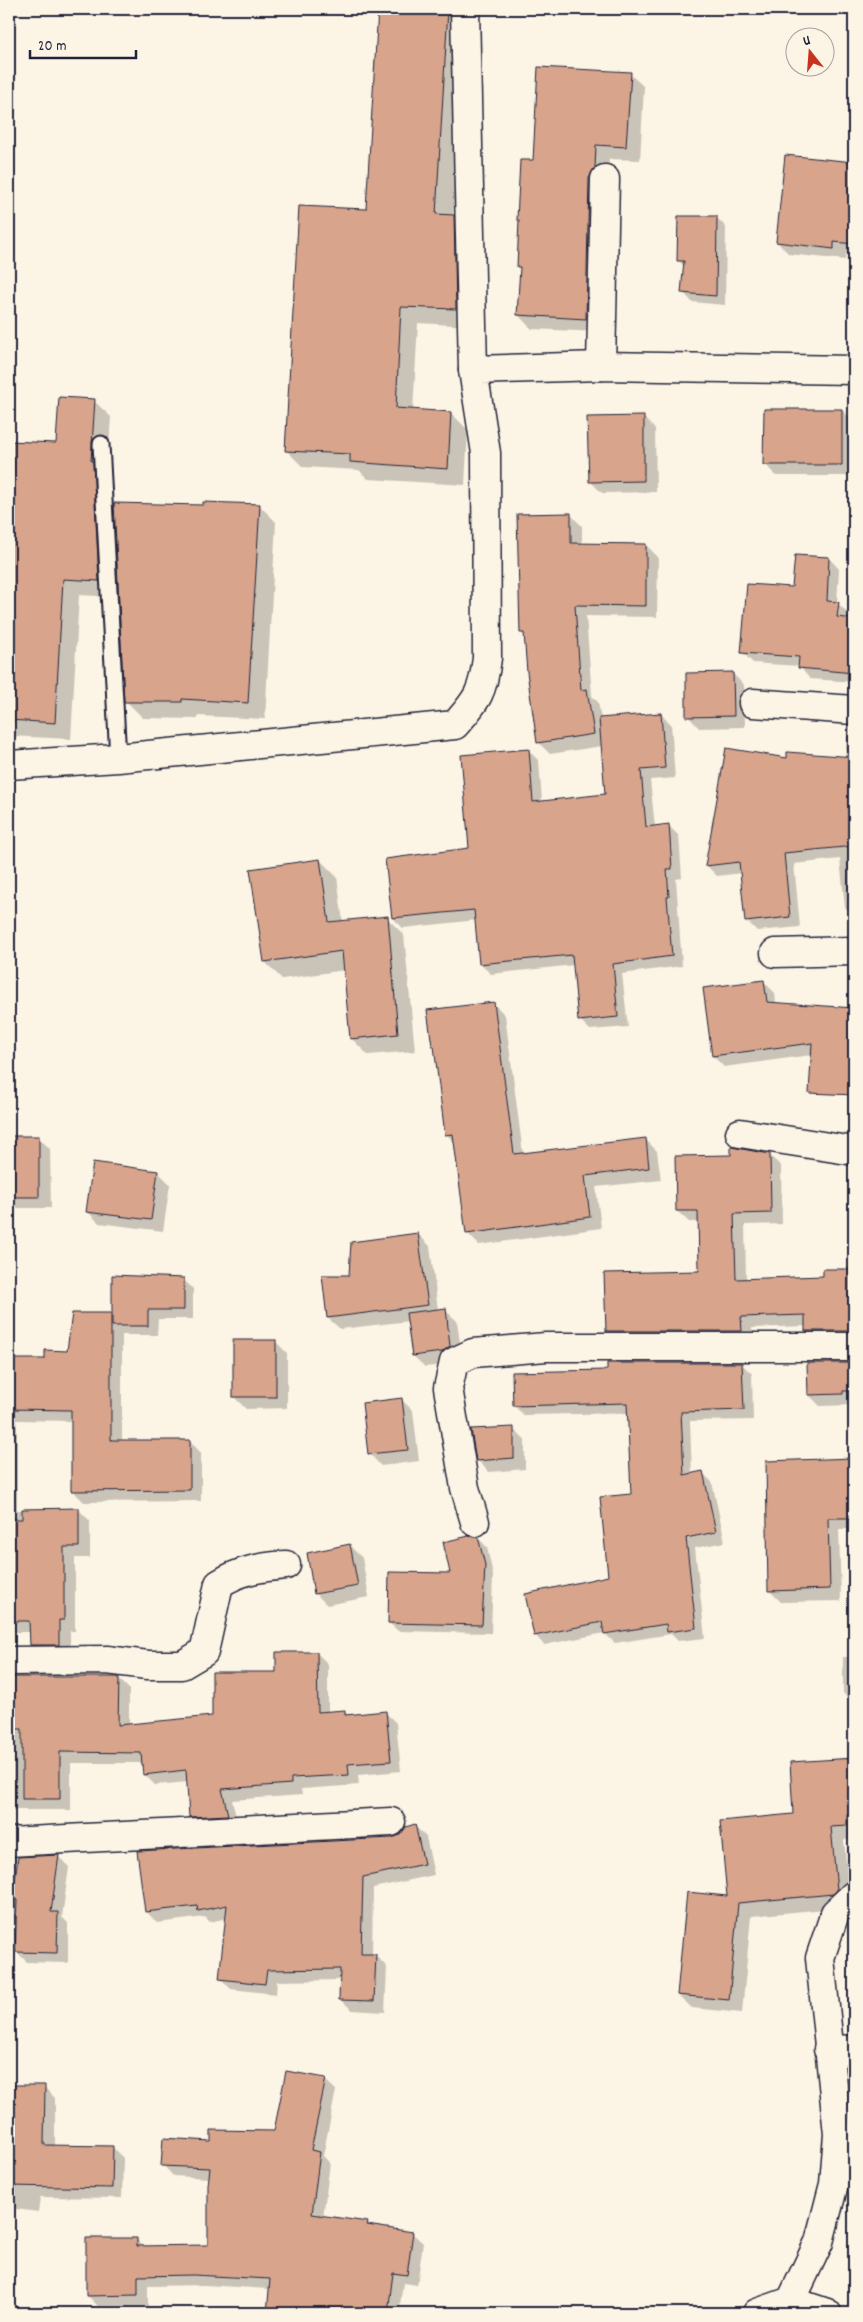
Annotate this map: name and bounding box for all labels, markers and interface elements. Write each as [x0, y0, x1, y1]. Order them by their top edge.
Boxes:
scale bar [30, 28, 136, 60]
north arrow [786, 28, 836, 78]
text: U [801, 31, 813, 52]
text: 20 m [38, 36, 66, 58]

